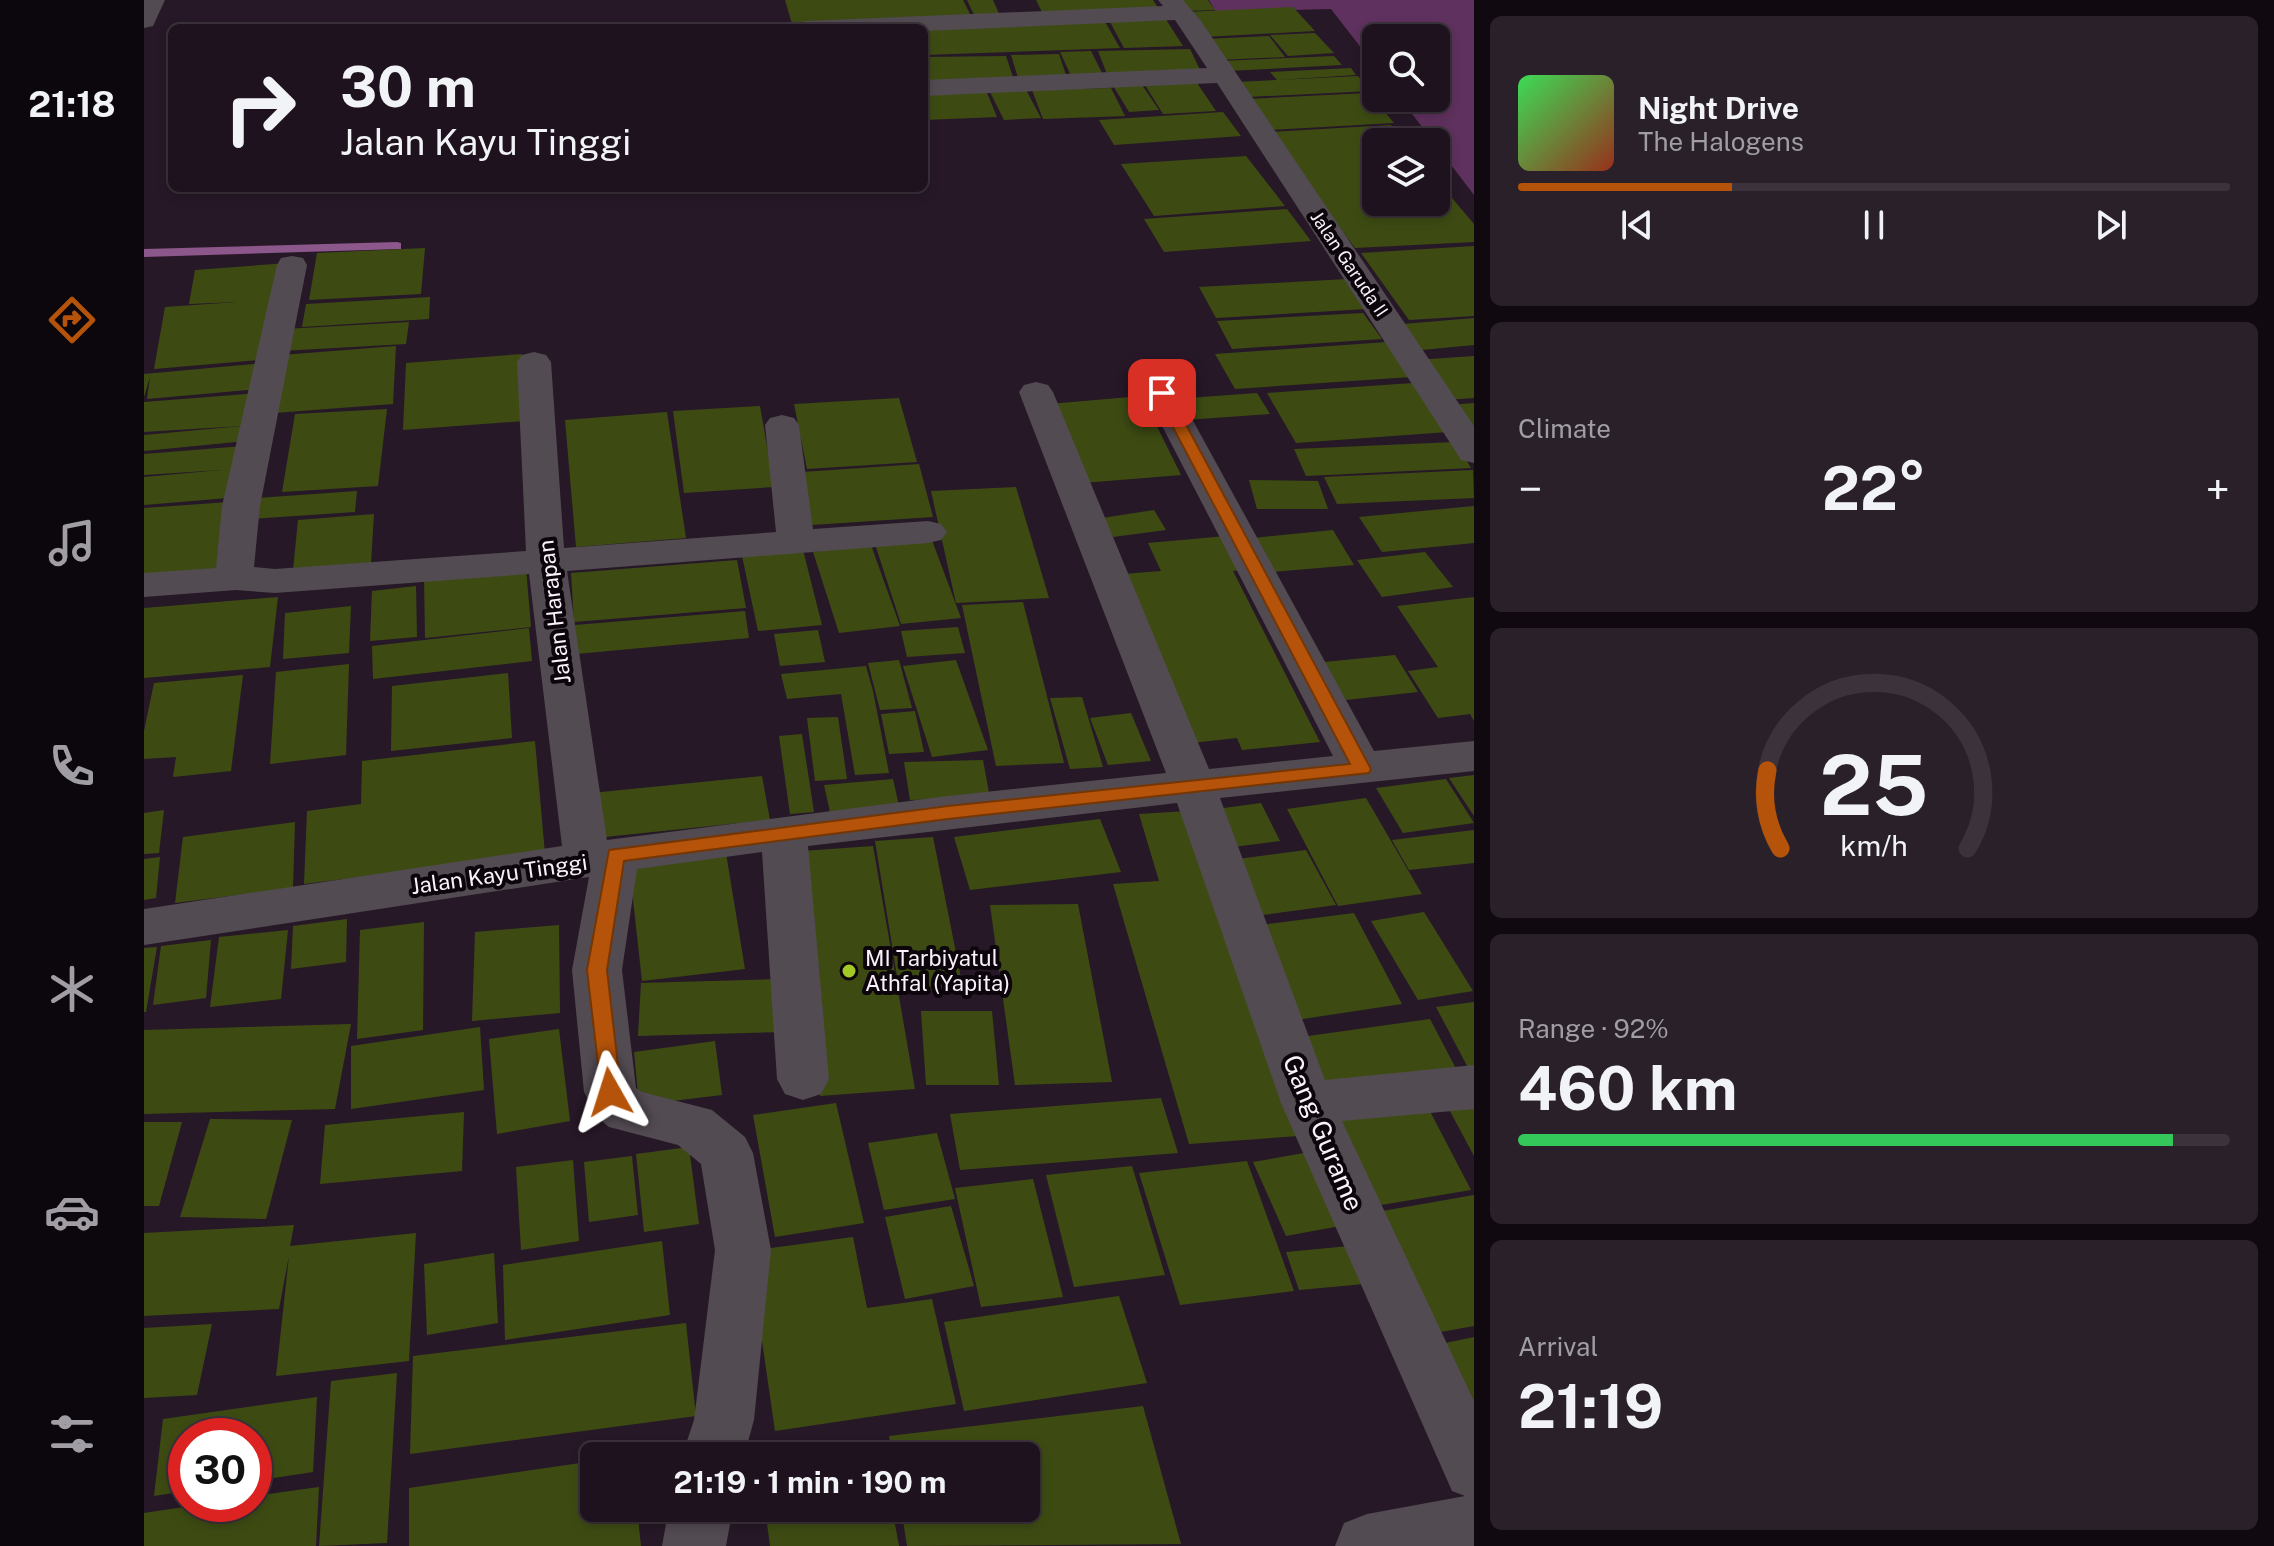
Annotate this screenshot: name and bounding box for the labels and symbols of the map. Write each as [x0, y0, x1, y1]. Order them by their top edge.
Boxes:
street label: Jalan Garuda II [1306, 207, 1392, 321]
pin [1128, 359, 1196, 427]
street label: Jalan Harapan [532, 539, 576, 685]
street label: Jalan Kayu Tinggi [409, 849, 589, 899]
place label: MI Tarbiyatul Athfal (Yapita) [865, 945, 1010, 996]
marker: MI Tarbiyatul Athfal (Yapita) [840, 962, 858, 980]
position arrow [568, 1050, 652, 1134]
street label: Gang Gurame [1277, 1050, 1370, 1216]
speed limit sign: 30 [168, 1418, 272, 1522]

